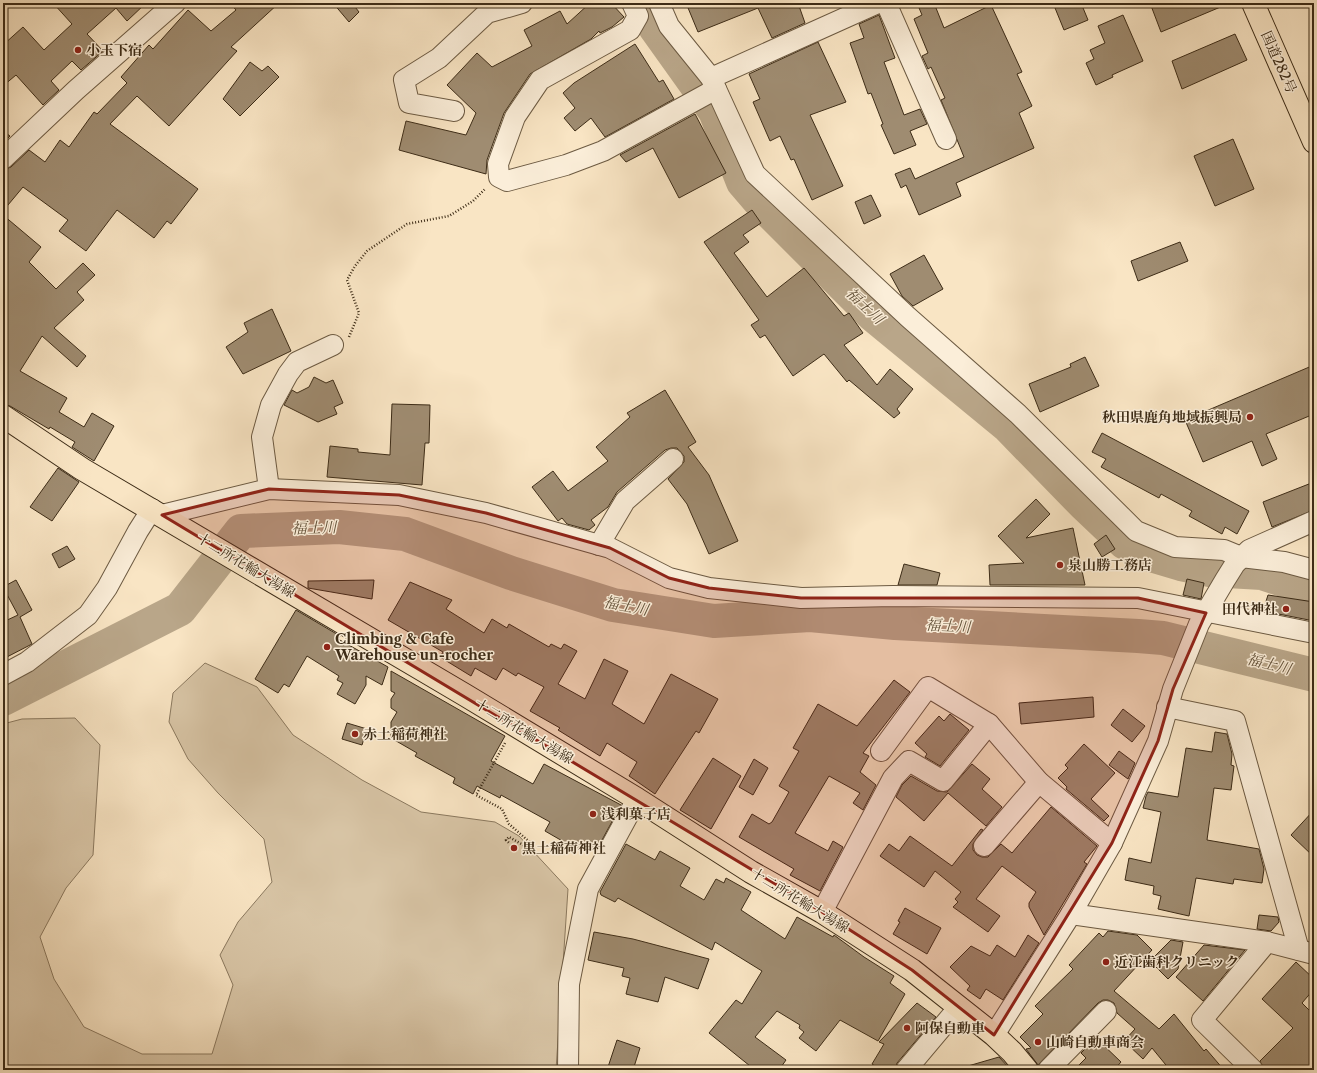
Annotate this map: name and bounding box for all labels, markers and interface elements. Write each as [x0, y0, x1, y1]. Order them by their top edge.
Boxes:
street label: 国道282号 [1257, 28, 1301, 96]
place label: 小玉下宿 [86, 41, 142, 59]
marker: 小玉下宿 [73, 45, 83, 55]
water label: 福士川 [842, 283, 890, 329]
place label: 秋田県鹿角地域振興局 [1102, 408, 1242, 426]
marker: 秋田県鹿角地域振興局 [1245, 412, 1255, 422]
water label: 福士川 [291, 517, 339, 538]
street label: 十二所花輪大湯線 [193, 528, 299, 602]
place label: 泉山勝工務店 [1068, 556, 1152, 574]
marker: 泉山勝工務店 [1055, 560, 1065, 570]
water label: 福士川 [602, 592, 652, 620]
place label: 田代神社 [1222, 600, 1278, 618]
marker: 田代神社 [1281, 604, 1291, 614]
water label: 福士川 [925, 615, 973, 636]
place label: Climbing & Cafe Warehouse un-rocher [334, 630, 493, 664]
marker: Climbing & Cafe Warehouse un-rocher [322, 642, 332, 652]
water label: 福士川 [1245, 649, 1295, 679]
street label: 十二所花輪大湯線 [471, 694, 577, 768]
place label: 赤土稲荷神社 [363, 725, 447, 743]
marker: 赤土稲荷神社 [350, 729, 360, 739]
place label: 浅利菓子店 [601, 805, 671, 823]
marker: 浅利菓子店 [588, 809, 598, 819]
place label: 黒土稲荷神社 [522, 839, 606, 857]
marker: 黒土稲荷神社 [509, 843, 519, 853]
street label: 十二所花輪大湯線 [747, 863, 853, 937]
place label: 近江歯科クリニック [1114, 953, 1239, 971]
marker: 近江歯科クリニック [1101, 957, 1111, 967]
place label: 阿保自動車 [915, 1019, 985, 1037]
marker: 阿保自動車 [902, 1023, 912, 1033]
place label: 山崎自動車商会 [1046, 1033, 1144, 1051]
marker: 山崎自動車商会 [1033, 1037, 1043, 1047]

